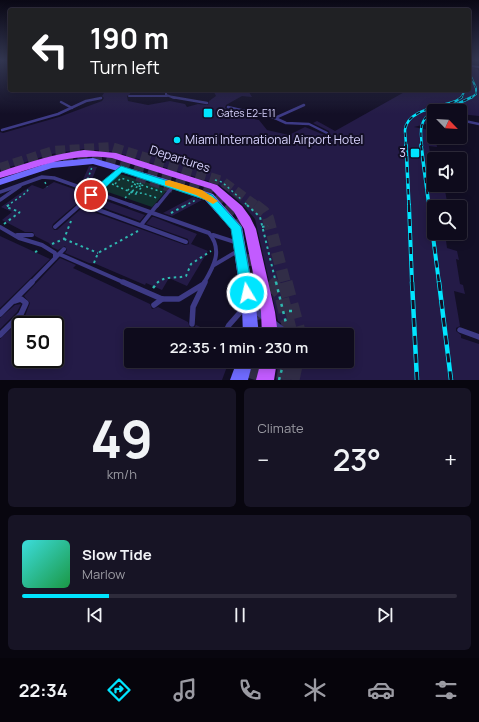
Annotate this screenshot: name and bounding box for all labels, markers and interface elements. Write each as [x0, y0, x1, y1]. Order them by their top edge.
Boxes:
text: 190 m [90, 19, 169, 57]
icon: left [24, 24, 76, 76]
text: Turn left [90, 55, 160, 79]
north arrow [427, 104, 467, 144]
map controls [427, 104, 467, 240]
place label: Gates E2-E11 [217, 106, 276, 120]
marker: Gates E2-E11 [202, 107, 214, 119]
place label: Miami International Airport Hotel [185, 131, 363, 148]
marker: Miami International Airport Hotel [172, 135, 182, 145]
street label: Departures [148, 141, 212, 176]
place label: 3 [399, 144, 406, 161]
marker: 3 [409, 147, 421, 159]
button: sound [427, 152, 467, 192]
pin [74, 178, 108, 212]
icon: arrive [80, 184, 102, 206]
button: search [427, 200, 467, 240]
position arrow [226, 272, 268, 314]
speed limit sign: 50 [12, 316, 64, 368]
text: 22:35 · 1 min · 230 m [170, 337, 308, 358]
text: 49 [90, 403, 153, 474]
text: Climate [258, 419, 304, 437]
text: 23° [333, 439, 381, 480]
text: − [258, 445, 269, 475]
text: + [444, 445, 457, 475]
text: km/h [107, 465, 137, 483]
text: Slow Tide [82, 544, 152, 565]
text: Marlow [82, 565, 125, 583]
icon: previous [84, 604, 106, 626]
icon: pause [229, 604, 251, 626]
icon: next [374, 604, 396, 626]
icon: directions [105, 676, 133, 704]
icon: music [171, 676, 199, 704]
icon: phone [236, 676, 264, 704]
icon: climate [301, 676, 329, 704]
icon: car [367, 676, 395, 704]
icon: filters [432, 676, 460, 704]
text: 22:34 [19, 678, 68, 702]

